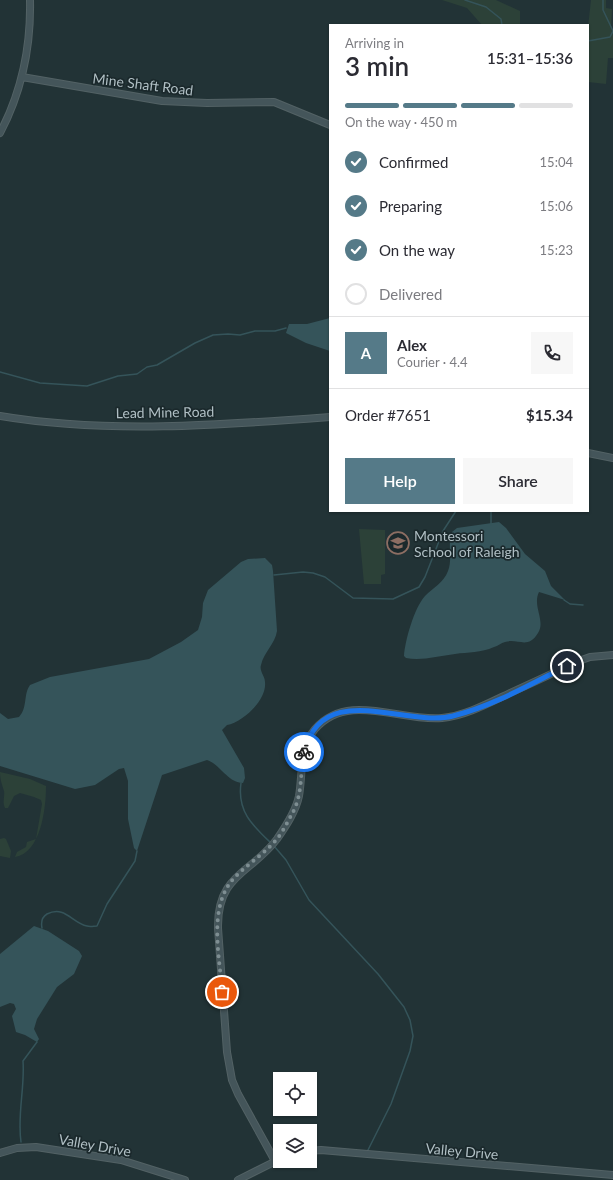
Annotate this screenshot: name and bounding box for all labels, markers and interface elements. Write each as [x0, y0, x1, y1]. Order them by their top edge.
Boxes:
text: Arriving in [345, 35, 404, 51]
text: 15:31–15:36 [487, 49, 573, 67]
text: 3 min [345, 50, 409, 82]
street label: Mine Shaft Road [92, 69, 194, 99]
text: On the way · 450 m [345, 114, 457, 130]
icon: check [345, 151, 367, 173]
text: Confirmed [379, 153, 448, 171]
text: 15:04 [540, 154, 573, 170]
icon: check [345, 195, 367, 217]
text: Preparing [379, 197, 442, 215]
text: 15:06 [540, 198, 573, 214]
icon: check [345, 239, 367, 261]
text: On the way [379, 241, 455, 259]
text: 15:23 [540, 242, 573, 258]
text: Delivered [379, 285, 442, 303]
button: phone [531, 332, 573, 374]
text: Alex [397, 336, 427, 354]
text: A [361, 344, 371, 362]
text: Courier · 4.4 [397, 354, 468, 370]
street label: Lead Mine Road [116, 403, 214, 421]
text: Order #7651 [345, 406, 431, 424]
text: $15.34 [526, 406, 573, 424]
button: Help [345, 458, 455, 504]
button: Share [463, 458, 573, 504]
place label: Montessori School of Raleigh [414, 527, 520, 560]
school or university icon: Montessori School of Raleigh [385, 530, 411, 556]
pin [550, 649, 584, 683]
icon: home [556, 655, 578, 677]
courier [284, 732, 324, 772]
icon: bike [293, 741, 315, 763]
pin [205, 975, 239, 1009]
icon: bag [211, 981, 233, 1003]
map controls [273, 1072, 317, 1168]
button: locate [273, 1072, 317, 1116]
button: layers [273, 1124, 317, 1168]
street label: Valley Drive [58, 1130, 132, 1160]
street label: Valley Drive [425, 1139, 499, 1163]

